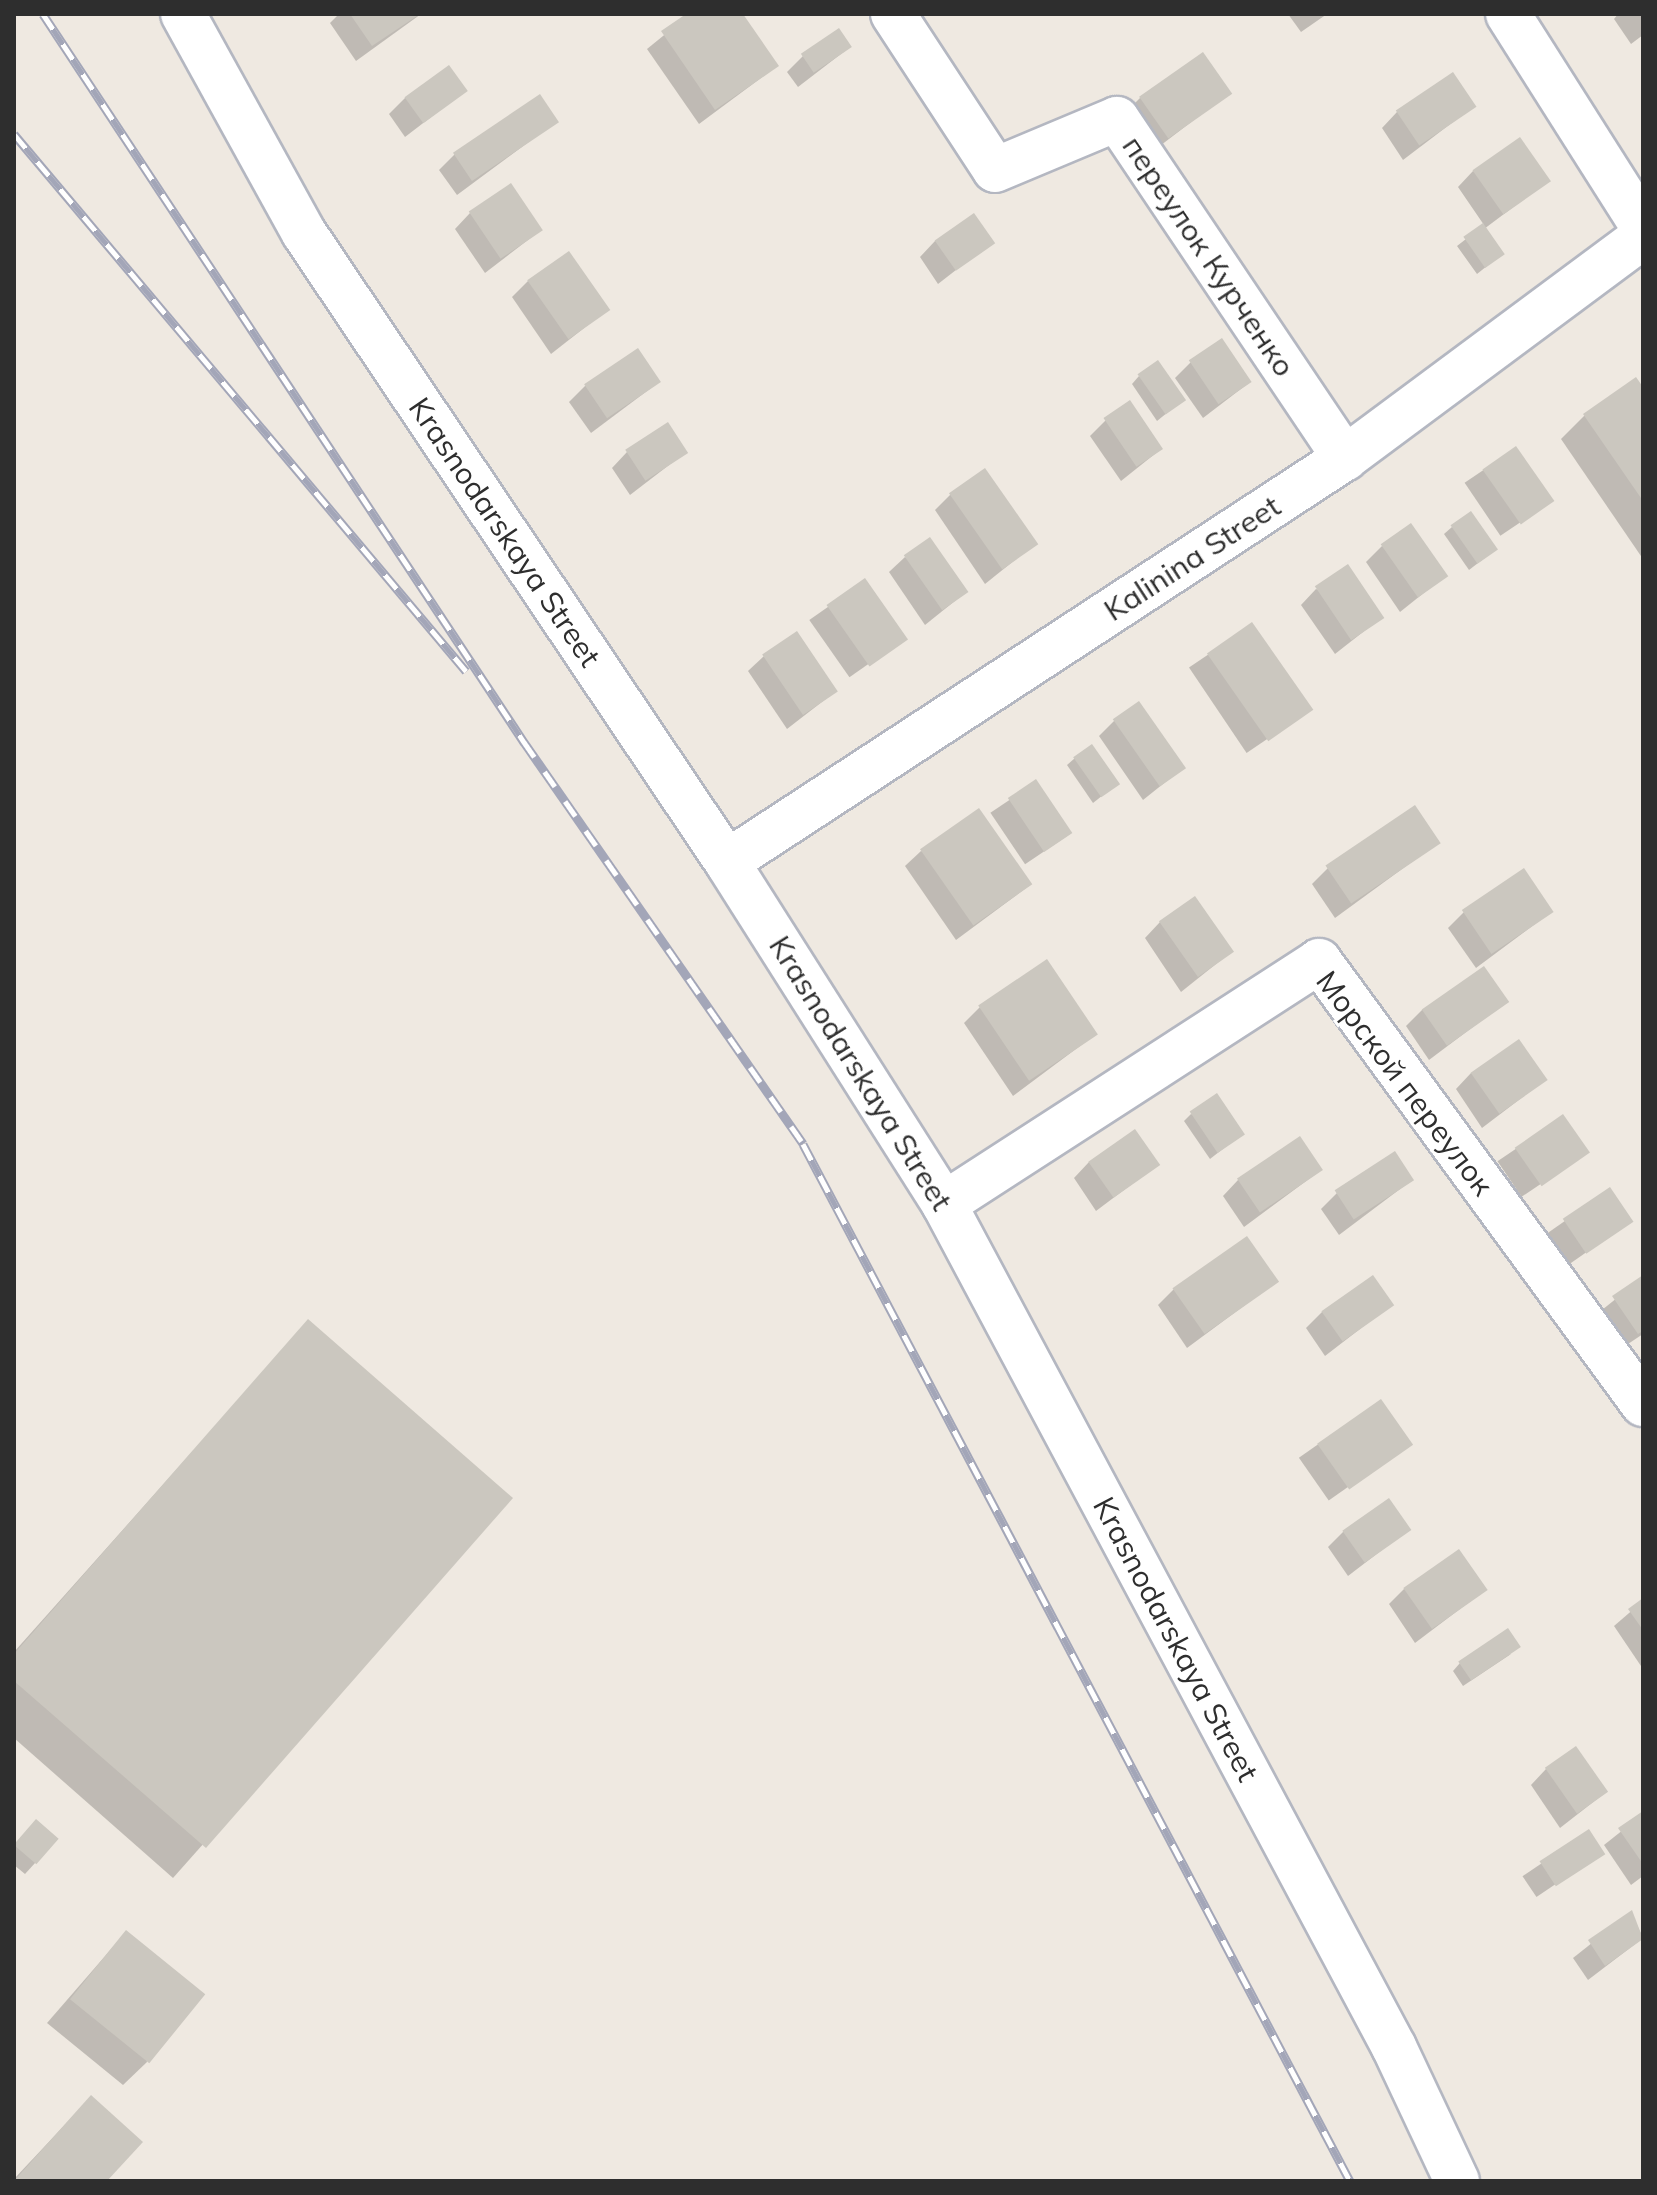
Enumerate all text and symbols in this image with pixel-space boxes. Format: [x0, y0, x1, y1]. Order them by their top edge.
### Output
street label: переулок Курченко [1115, 129, 1303, 383]
street label: Krasnodarskaya Street [402, 391, 608, 673]
street label: Kalinina Street [1097, 488, 1287, 628]
street label: Krasnodarskaya Street [762, 929, 960, 1217]
street label: Морской переулок [1309, 964, 1501, 1202]
street label: Krasnodarskaya Street [1086, 1491, 1266, 1787]

